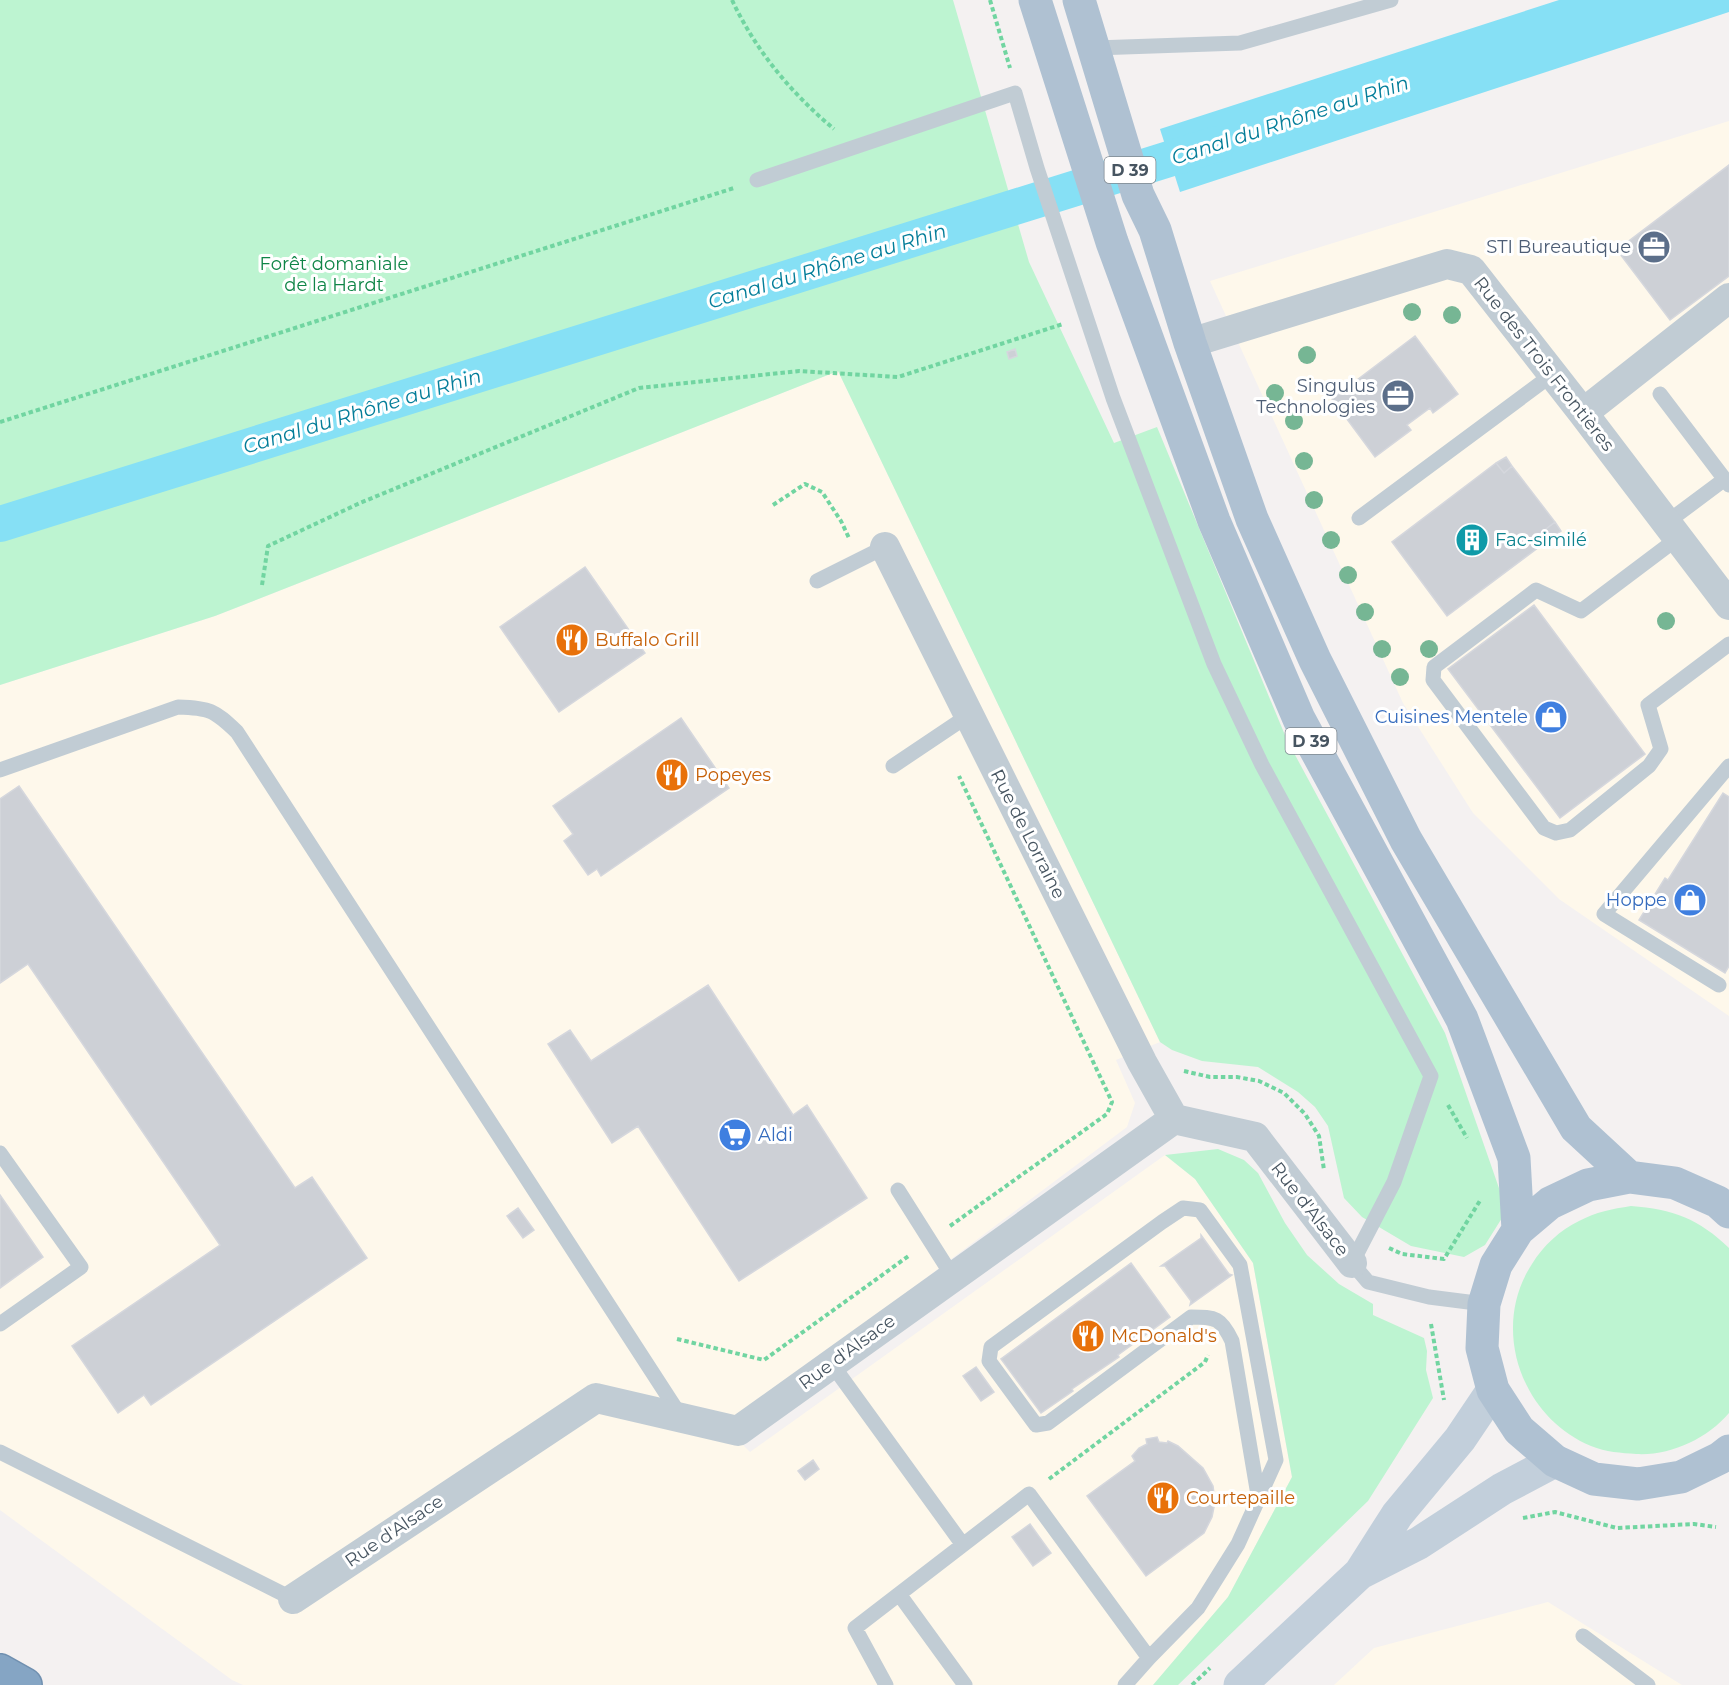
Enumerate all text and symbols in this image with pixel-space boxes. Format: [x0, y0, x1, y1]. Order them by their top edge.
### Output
water label: Canal du Rhône au Rhin [1168, 70, 1412, 170]
road number: D 39 [1104, 157, 1156, 183]
water label: Canal du Rhône au Rhin [705, 218, 949, 314]
office icon: STI Bureautique [1636, 229, 1672, 265]
place label: STI Bureautique [1486, 236, 1631, 258]
park label: Forêt domaniale de la Hardt [260, 253, 409, 296]
street label: Rue des Trois Frontières [1469, 272, 1619, 456]
water label: Canal du Rhône au Rhin [240, 363, 484, 459]
place label: Singulus Technologies [1256, 375, 1375, 418]
office icon: Singulus Technologies [1380, 378, 1416, 414]
building icon: Fac-similé [1454, 522, 1490, 558]
place label: Fac-similé [1495, 529, 1587, 551]
restaurant icon: Buffalo Grill [554, 622, 590, 658]
place label: Buffalo Grill [595, 629, 700, 651]
shop icon: Cuisines Mentele [1533, 699, 1569, 735]
place label: Cuisines Mentele [1375, 706, 1528, 728]
road number: D 39 [1286, 728, 1336, 754]
restaurant icon: Popeyes [654, 757, 690, 793]
place label: Popeyes [695, 764, 771, 786]
street label: Rue de Lorraine [986, 766, 1070, 903]
shop icon: Hoppe [1672, 882, 1708, 918]
place label: Hoppe [1606, 889, 1667, 911]
supermarket icon: Aldi [717, 1117, 753, 1153]
place label: Aldi [758, 1124, 793, 1146]
street label: Rue d'Alsace [1266, 1157, 1354, 1261]
street label: Rue d'Alsace [795, 1310, 900, 1394]
restaurant icon: McDonald's [1070, 1318, 1106, 1354]
place label: McDonald's [1111, 1325, 1217, 1347]
restaurant icon: Courtepaille [1145, 1480, 1181, 1516]
place label: Courtepaille [1186, 1487, 1295, 1509]
street label: Rue d'Alsace [341, 1490, 447, 1572]

